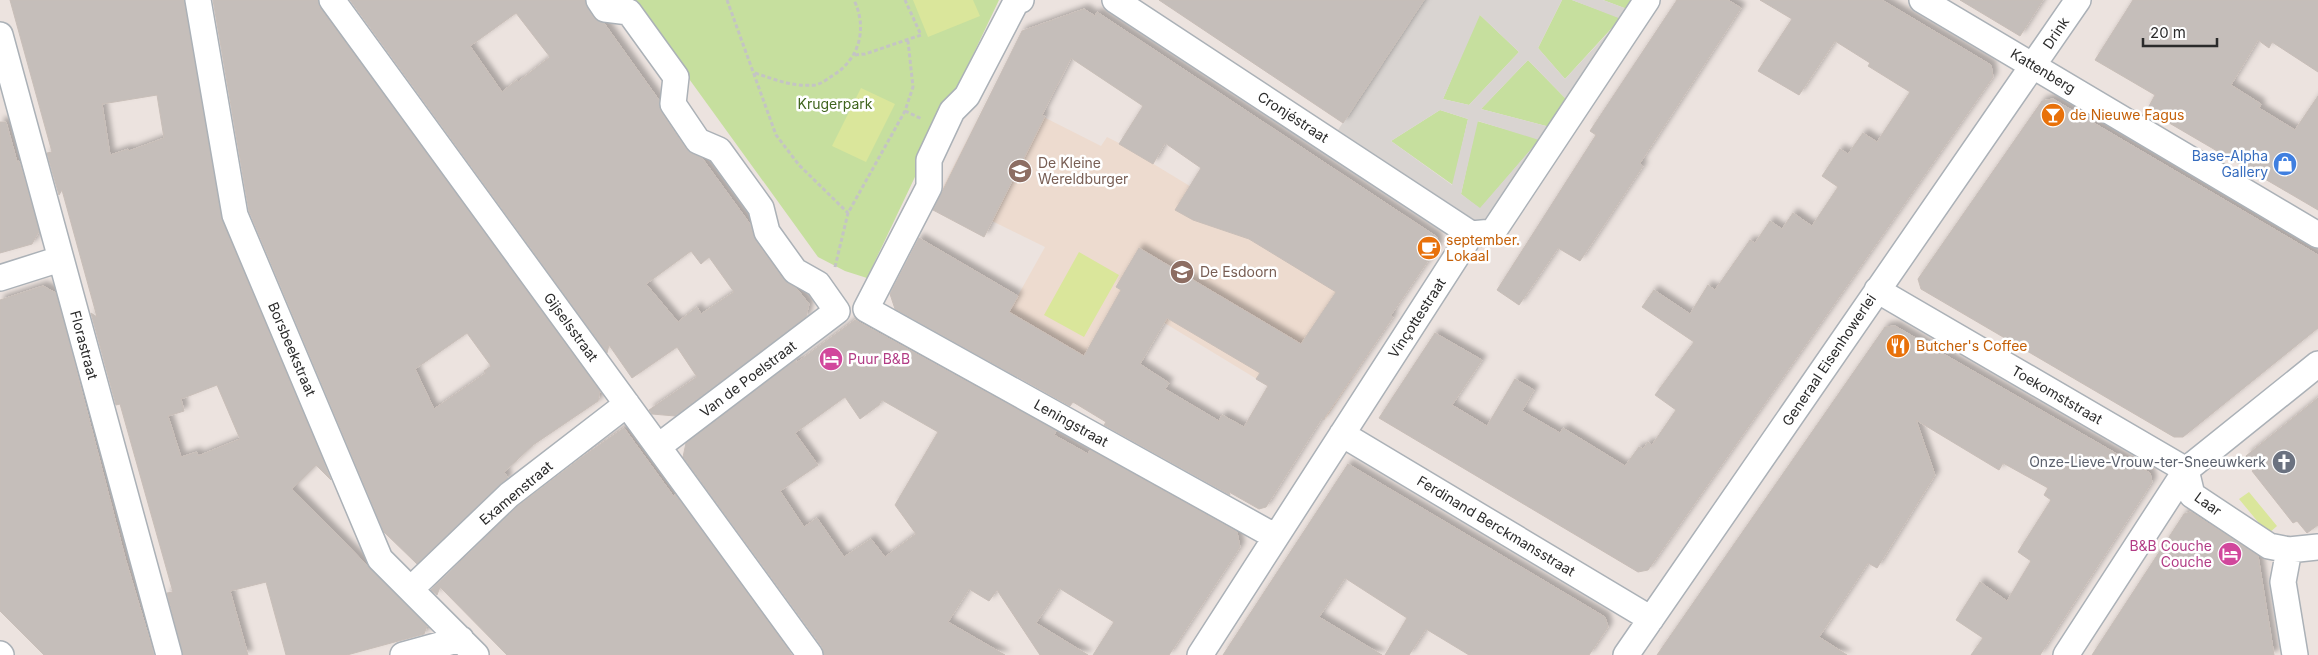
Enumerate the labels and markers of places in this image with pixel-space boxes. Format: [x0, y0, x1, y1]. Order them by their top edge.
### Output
bar icon: de Nieuwe Fagus [2040, 102, 2066, 128]
place label: de Nieuwe Fagus [2070, 106, 2184, 123]
place label: Base-Alpha Gallery [2192, 147, 2268, 180]
shop icon: Base-Alpha Gallery [2272, 151, 2298, 177]
place label: De Kleine Wereldburger [1038, 154, 1128, 187]
school or university icon: De Kleine Wereldburger [1007, 158, 1033, 184]
place label: september. Lokaal [1446, 231, 1520, 264]
cafe icon: september. Lokaal [1416, 235, 1442, 261]
school or university icon: De Esdoorn [1169, 259, 1195, 285]
place label: De Esdoorn [1200, 263, 1277, 280]
restaurant icon: Butcher's Coffee [1885, 333, 1911, 359]
place label: Butcher's Coffee [1916, 337, 2027, 354]
hotel icon: Puur B&B [818, 346, 844, 372]
place label: Puur B&B [848, 350, 910, 367]
church icon: Onze-Lieve-Vrouw-ter-Sneeuwkerk [2271, 449, 2297, 475]
place label: Onze-Lieve-Vrouw-ter-Sneeuwkerk [2029, 453, 2266, 470]
place label: B&B Couche Couche [2129, 537, 2212, 570]
hotel icon: B&B Couche Couche [2217, 541, 2243, 567]

